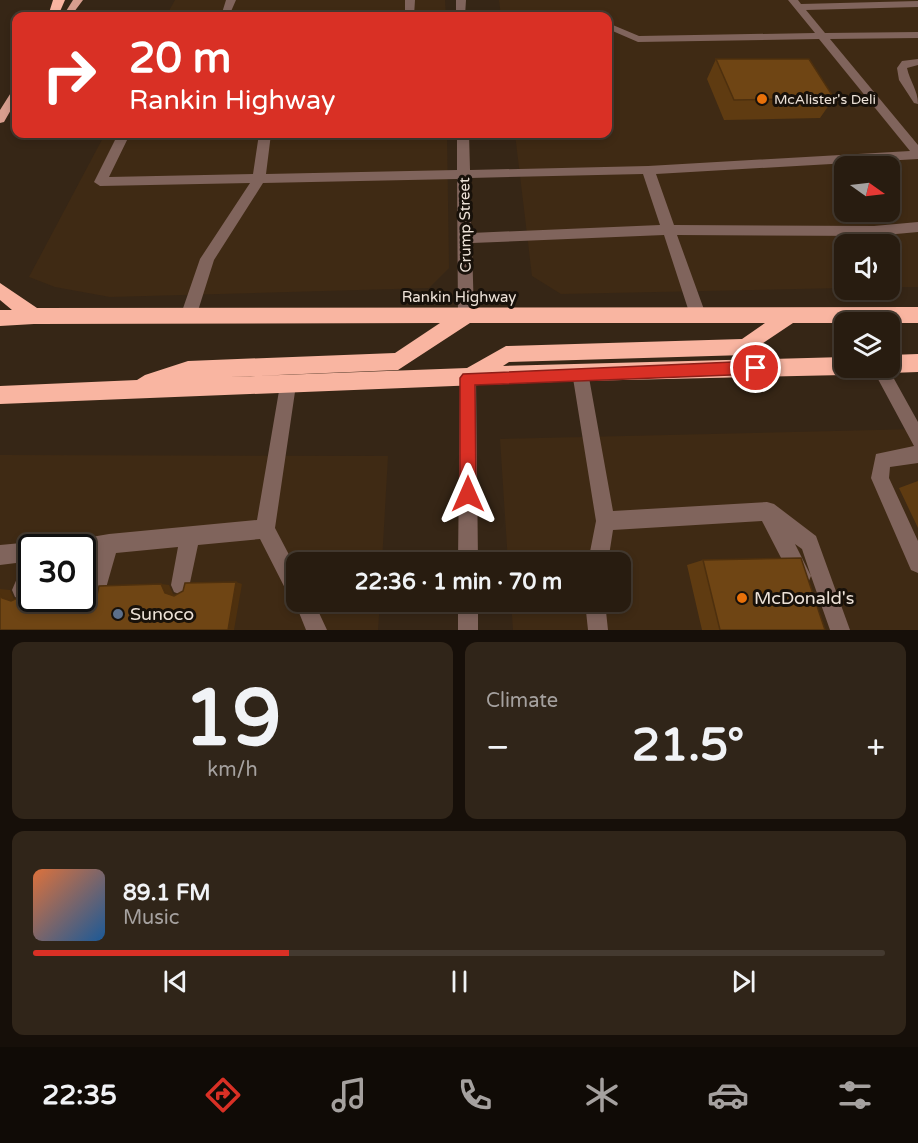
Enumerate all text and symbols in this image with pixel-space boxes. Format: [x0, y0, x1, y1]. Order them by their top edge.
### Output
text: 20 m [129, 33, 231, 84]
icon: right [30, 36, 108, 114]
text: Rankin Highway [129, 84, 335, 117]
place label: McAlister's Deli [774, 91, 876, 108]
marker: McAlister's Deli [755, 92, 769, 106]
north arrow [834, 156, 900, 222]
map controls [834, 156, 900, 378]
street label: Crump Street [455, 177, 475, 273]
button: sound [834, 234, 900, 300]
street label: Rankin Highway [402, 288, 516, 306]
button: layers [834, 312, 900, 378]
pin [730, 342, 781, 393]
icon: arrive [739, 351, 772, 384]
position arrow [436, 462, 500, 526]
speed limit sign: 30 [18, 534, 96, 612]
text: 22:36 · 1 min · 70 m [355, 569, 562, 595]
place label: McDonald's [754, 587, 854, 609]
marker: McDonald's [735, 591, 749, 605]
place label: Sunoco [130, 603, 194, 625]
marker: Sunoco [111, 607, 125, 621]
text: 19 [184, 672, 281, 766]
text: Climate [486, 689, 558, 713]
text: 21.5° [632, 719, 744, 773]
text: − [486, 728, 510, 767]
text: + [866, 728, 885, 767]
text: km/h [207, 758, 258, 782]
text: 89.1 FM [123, 880, 211, 906]
text: Music [123, 906, 179, 930]
icon: previous [159, 965, 192, 998]
icon: pause [443, 965, 476, 998]
icon: next [727, 965, 760, 998]
icon: directions [202, 1074, 244, 1116]
icon: music [328, 1074, 370, 1116]
icon: phone [454, 1074, 496, 1116]
icon: climate [581, 1074, 623, 1116]
icon: car [707, 1074, 749, 1116]
icon: filters [834, 1074, 876, 1116]
text: 22:35 [42, 1079, 117, 1112]

